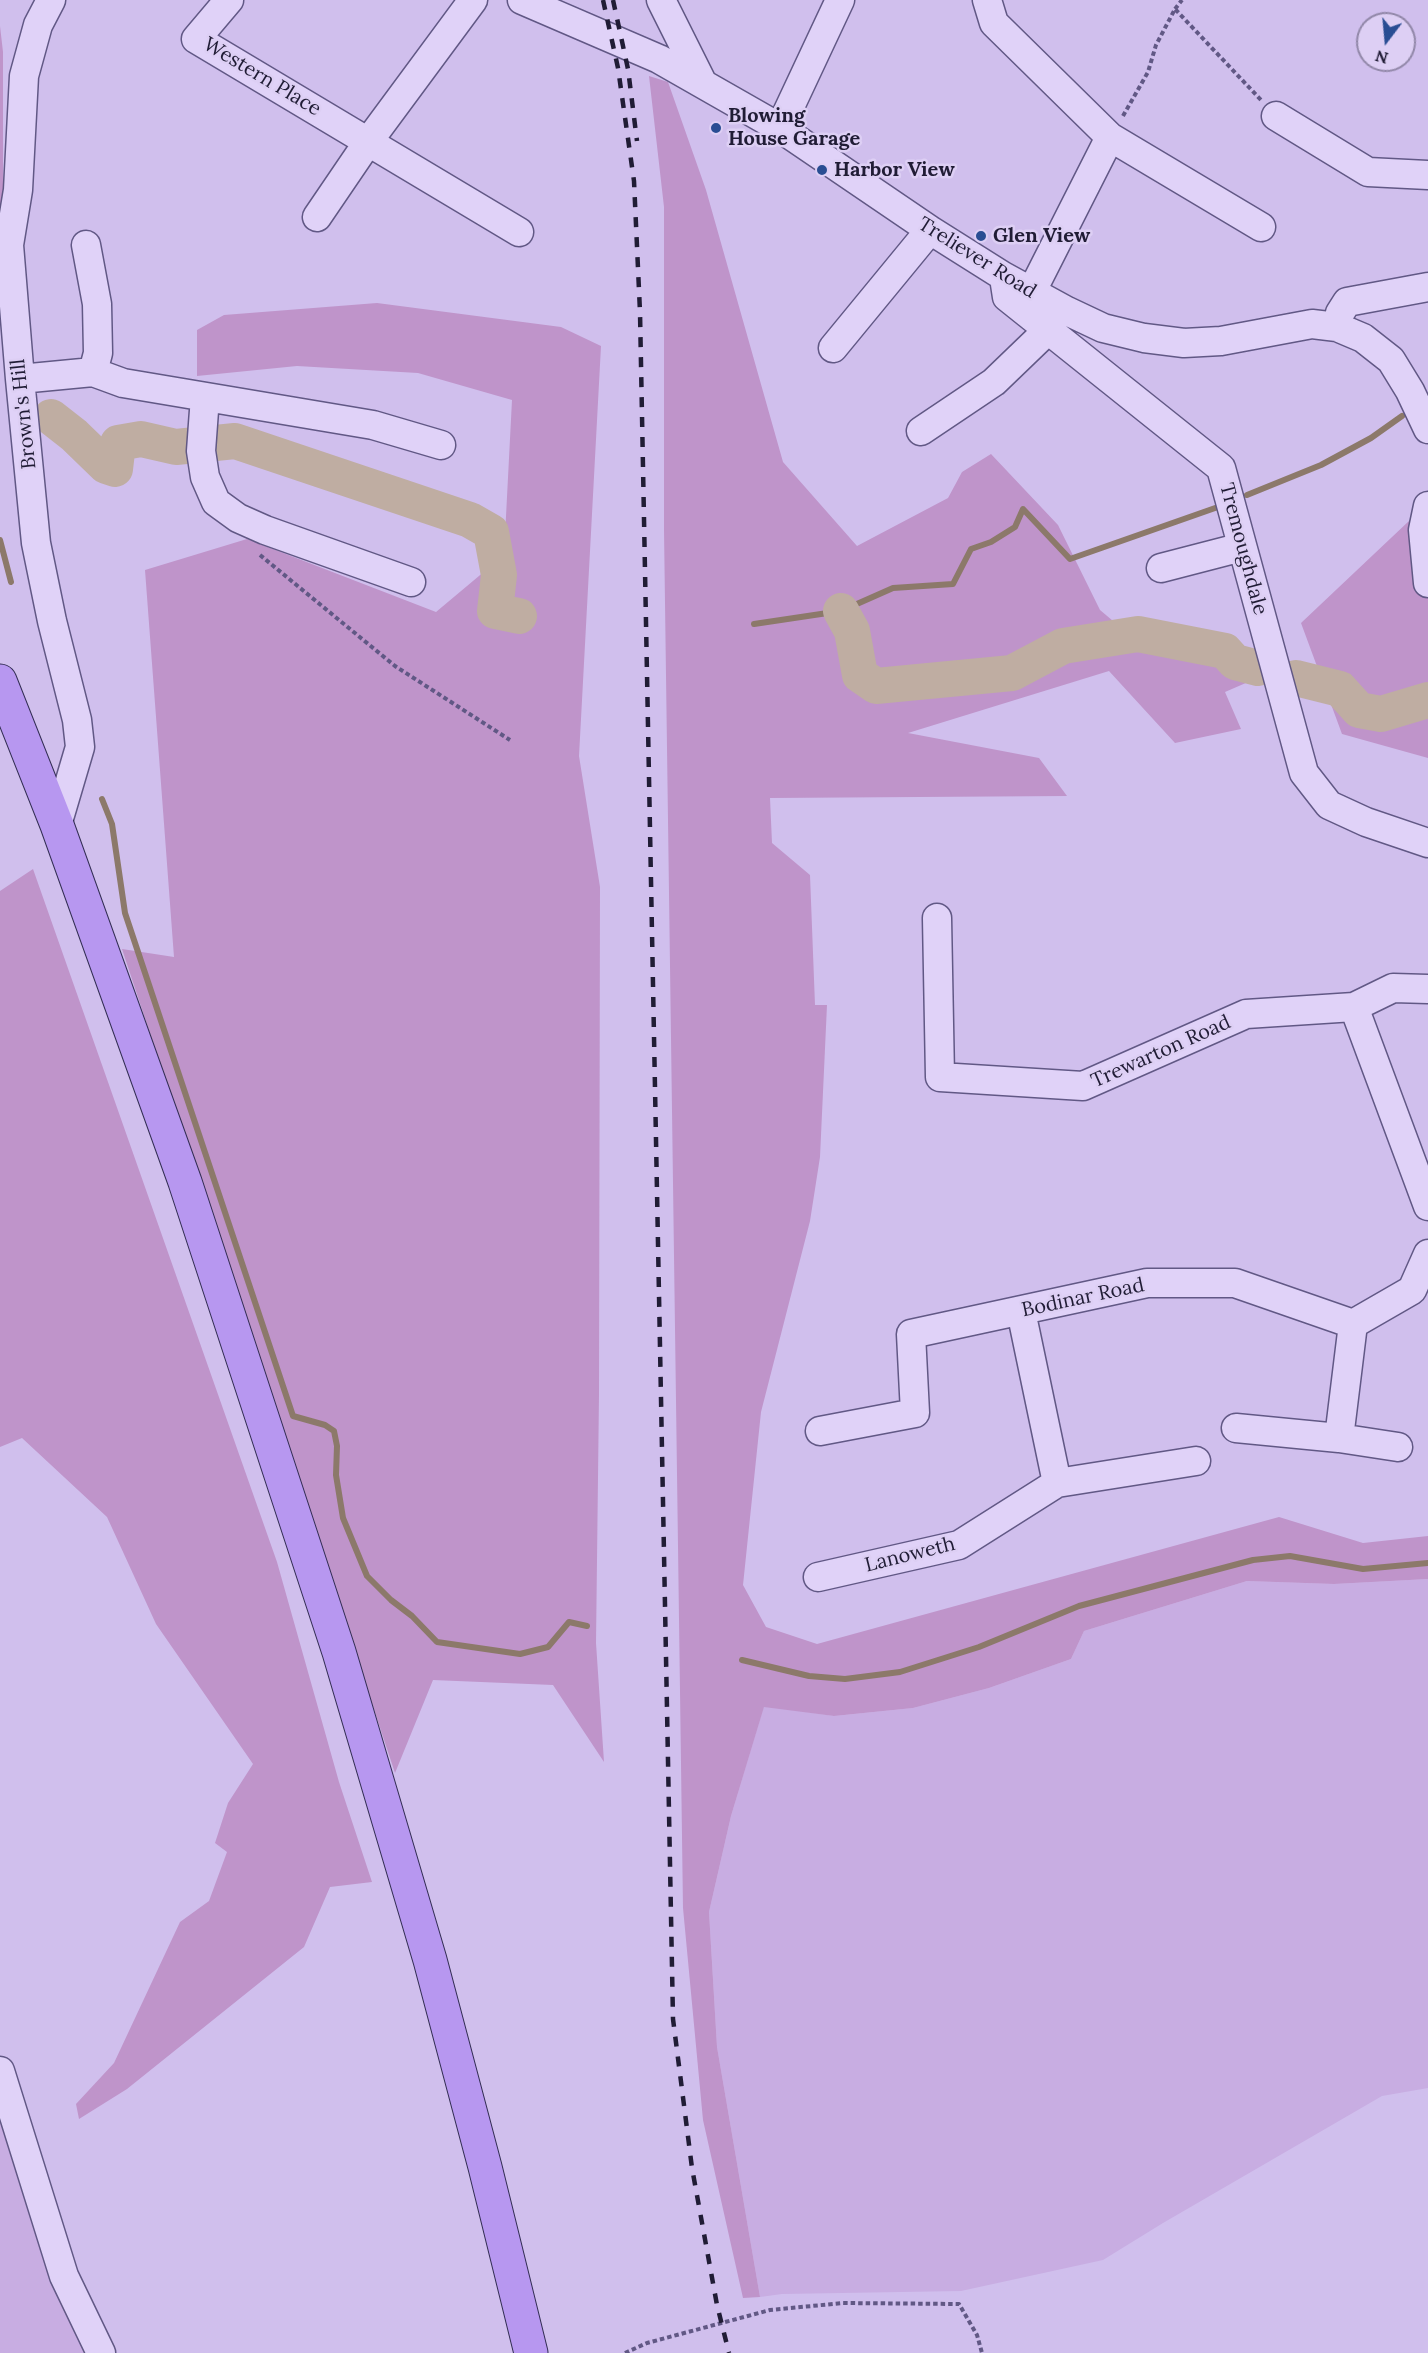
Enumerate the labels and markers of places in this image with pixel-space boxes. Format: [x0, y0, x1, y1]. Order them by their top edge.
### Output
place label: Blowing House Garage [728, 104, 860, 151]
marker: Blowing House Garage [709, 121, 723, 135]
place label: Harbor View [834, 158, 955, 182]
marker: Harbor View [815, 163, 829, 177]
place label: Glen View [993, 224, 1090, 248]
marker: Glen View [974, 229, 988, 243]

